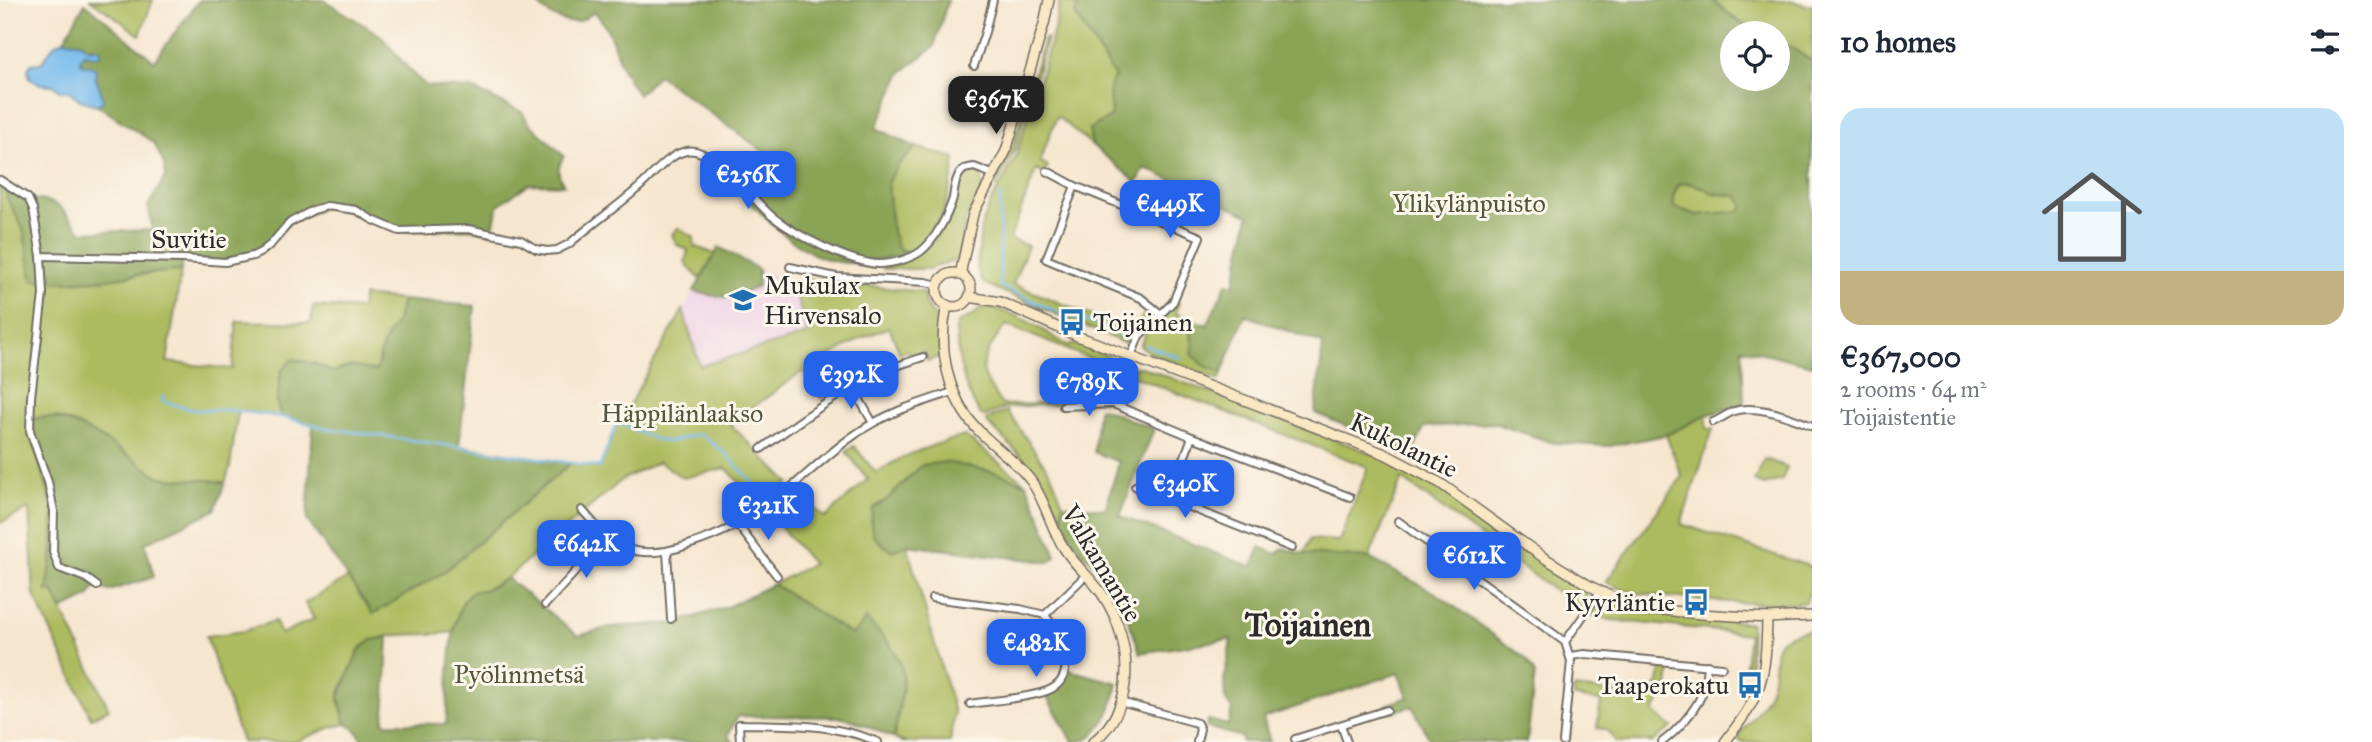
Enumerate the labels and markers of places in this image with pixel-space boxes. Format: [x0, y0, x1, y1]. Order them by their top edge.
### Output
pin: €367K [947, 76, 1045, 136]
pin: €256K [699, 152, 797, 211]
pin: €449K [1121, 180, 1219, 240]
place label: Mukulax Hirvensalo [764, 269, 881, 331]
school or university icon: Mukulax Hirvensalo [728, 285, 758, 315]
place label: Toijainen [1093, 306, 1193, 338]
bus stop icon: Toijainen [1057, 307, 1087, 337]
pin: €392K [802, 352, 900, 411]
pin: €789K [1040, 358, 1138, 418]
pin: €340K [1136, 461, 1234, 520]
pin: €321K [719, 482, 817, 542]
pin: €642K [537, 520, 635, 580]
pin: €612K [1425, 532, 1523, 592]
place label: Kyyrläntie [1564, 586, 1675, 618]
bus stop icon: Kyyrläntie [1681, 587, 1711, 617]
pin: €482K [987, 620, 1085, 679]
place label: Taaperokatu [1598, 669, 1729, 701]
bus stop icon: Taaperokatu [1735, 670, 1765, 700]

